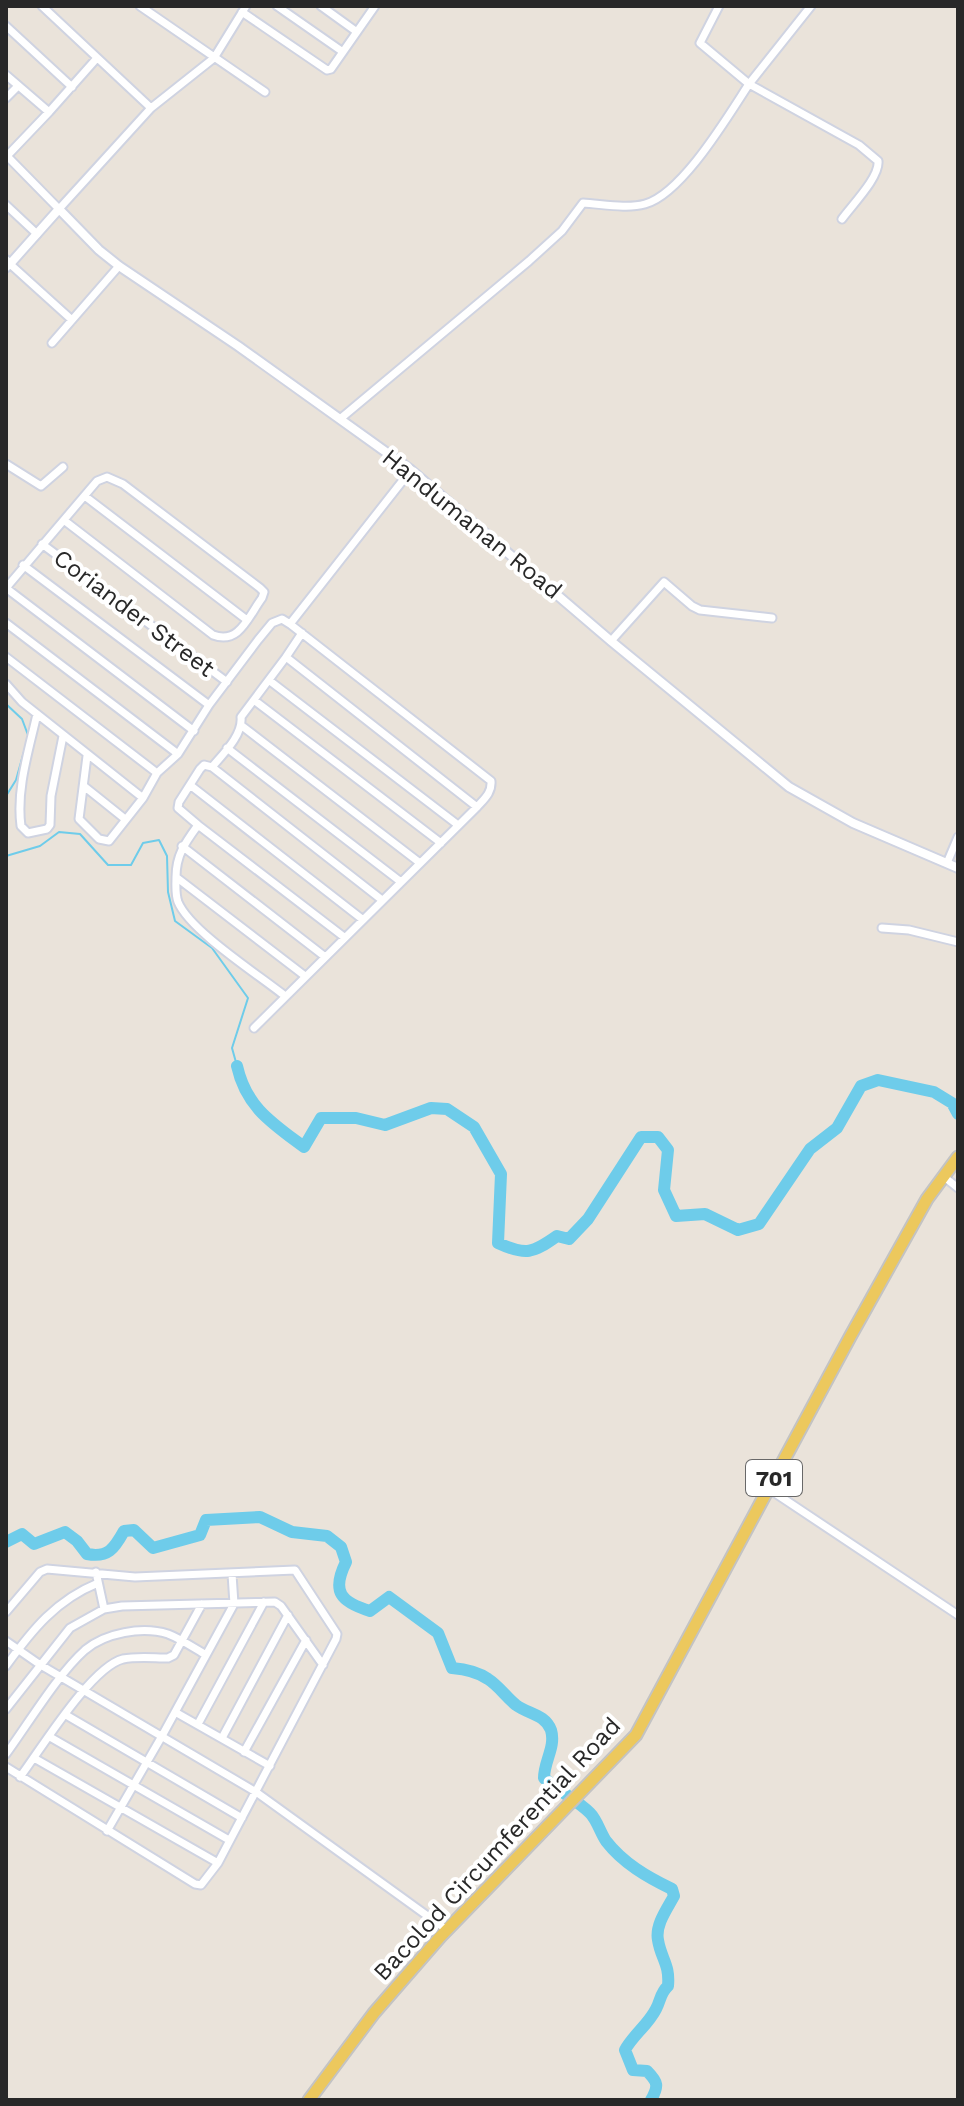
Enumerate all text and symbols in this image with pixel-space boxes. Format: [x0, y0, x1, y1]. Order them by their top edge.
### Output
street label: Handumanan Road [377, 443, 567, 605]
street label: Coriander Street [48, 543, 220, 683]
road number: 701 [746, 1460, 802, 1496]
street label: Bacolod Circumferential Road [368, 1712, 626, 1986]

